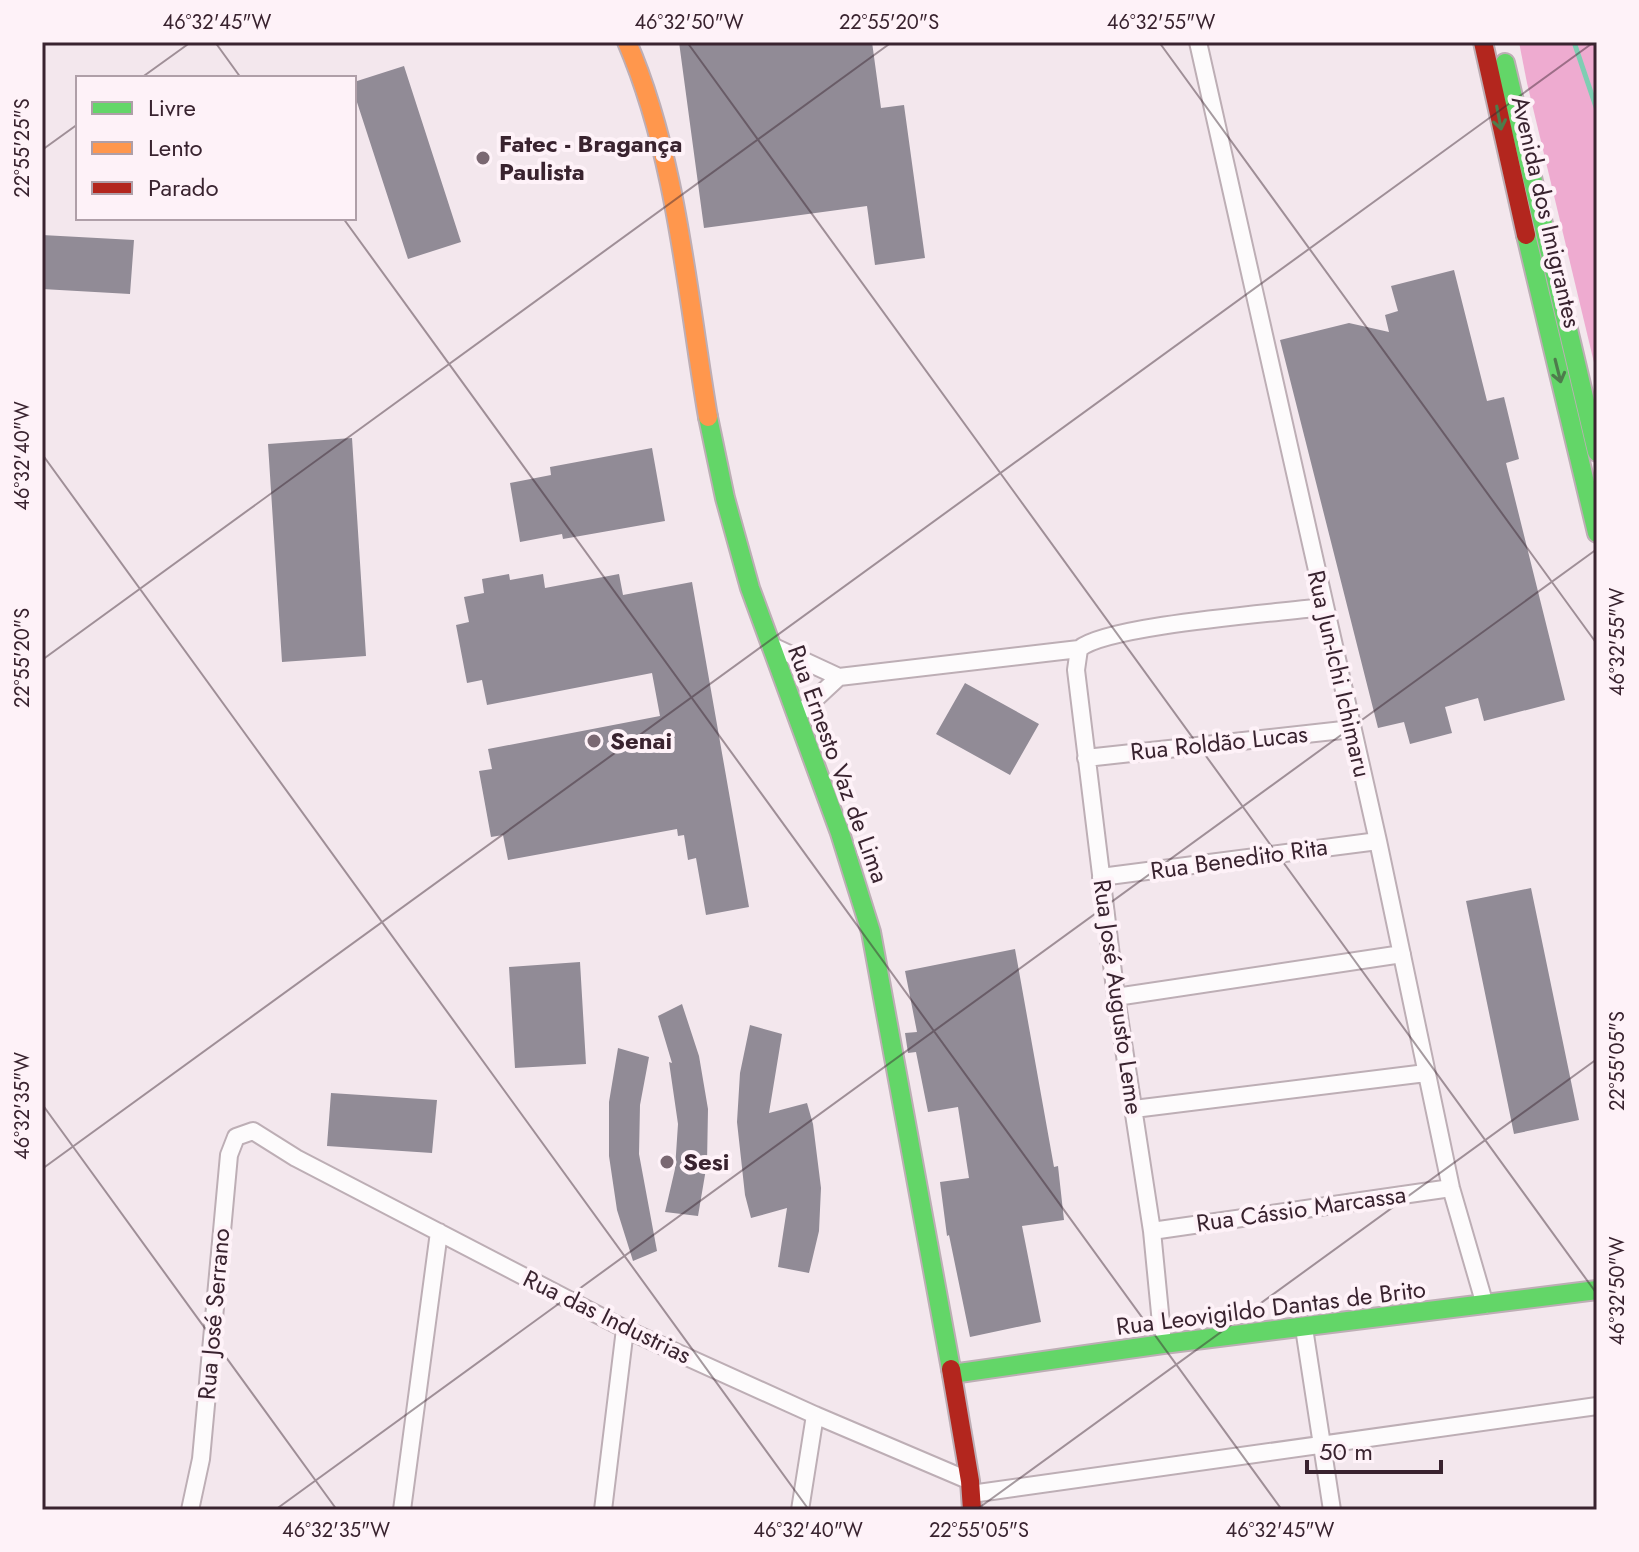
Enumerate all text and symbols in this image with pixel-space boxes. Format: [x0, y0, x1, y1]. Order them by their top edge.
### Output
text: 46°32'45"W [163, 8, 272, 37]
text: 46°32'50"W [634, 8, 744, 37]
text: 22°55'20"S [839, 8, 939, 37]
text: 46°32'55"W [1107, 8, 1215, 37]
legend [76, 76, 356, 220]
text: Livre [148, 90, 196, 125]
street label: Avenida dos Imigrantes [1503, 93, 1590, 331]
text: 22°55'25"S [8, 98, 37, 198]
one-way arrow [1492, 105, 1507, 131]
place label: Fatec - Bragança Paulista [499, 126, 682, 189]
text: Lento [148, 130, 203, 165]
marker: Fatec - Bragança Paulista [474, 149, 492, 167]
text: Parado [148, 170, 219, 205]
one-way arrow [1552, 358, 1567, 384]
text: 46°32'40"W [8, 401, 37, 511]
street label: Rua Jun-Ichi Ichimaru [1299, 567, 1380, 781]
text: 46°32'55"W [1603, 588, 1632, 696]
text: 22°55'20"S [8, 608, 37, 708]
street label: Rua Ernesto Vaz de Lima [779, 640, 898, 888]
street label: Rua Roldão Lucas [1129, 716, 1309, 769]
place label: Senai [610, 723, 672, 758]
marker: Senai [585, 732, 603, 750]
street label: Rua Benedito Rita [1148, 829, 1330, 888]
street label: Rua José Augusto Leme [1085, 877, 1152, 1117]
text: 22°55'05"S [1603, 1011, 1632, 1111]
text: 46°32'35"W [8, 1052, 37, 1160]
place label: Sesi [683, 1144, 729, 1179]
marker: Sesi [658, 1153, 676, 1171]
street label: Rua Cássio Marcassa [1194, 1176, 1408, 1241]
street label: Rua José Serrano [189, 1227, 238, 1401]
text: 46°32'50"W [1603, 1236, 1632, 1346]
street label: Rua das Industrias [517, 1261, 697, 1372]
street label: Rua Leovigildo Dantas de Brito [1114, 1271, 1428, 1344]
scale bar [1307, 1424, 1441, 1474]
text: 50 m [1319, 1434, 1373, 1469]
text: 46°32'35"W [282, 1516, 390, 1545]
text: 46°32'40"W [753, 1516, 863, 1545]
text: 22°55'05"S [929, 1516, 1029, 1545]
text: 46°32'45"W [1226, 1516, 1335, 1545]

